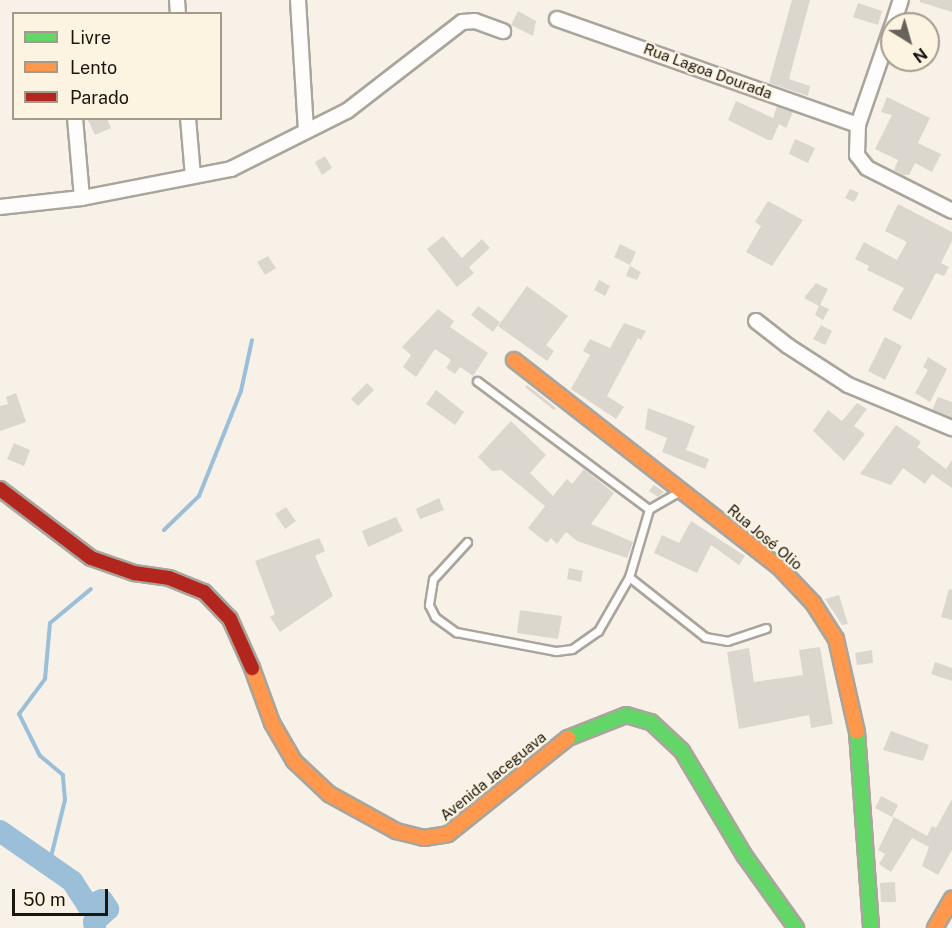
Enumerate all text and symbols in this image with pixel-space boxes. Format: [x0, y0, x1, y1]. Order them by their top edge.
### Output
legend [12, 12, 222, 120]
north arrow [880, 12, 940, 72]
text: Livre [70, 27, 111, 48]
street label: Rua Lagoa Dourada [641, 39, 775, 103]
text: N [909, 44, 931, 67]
text: Lento [70, 57, 117, 78]
text: Parado [70, 87, 129, 108]
street label: Rua José Olio [724, 500, 806, 574]
street label: Avenida Jaceguava [436, 728, 550, 824]
scale bar [15, 877, 111, 915]
text: 50 m [23, 889, 66, 910]

